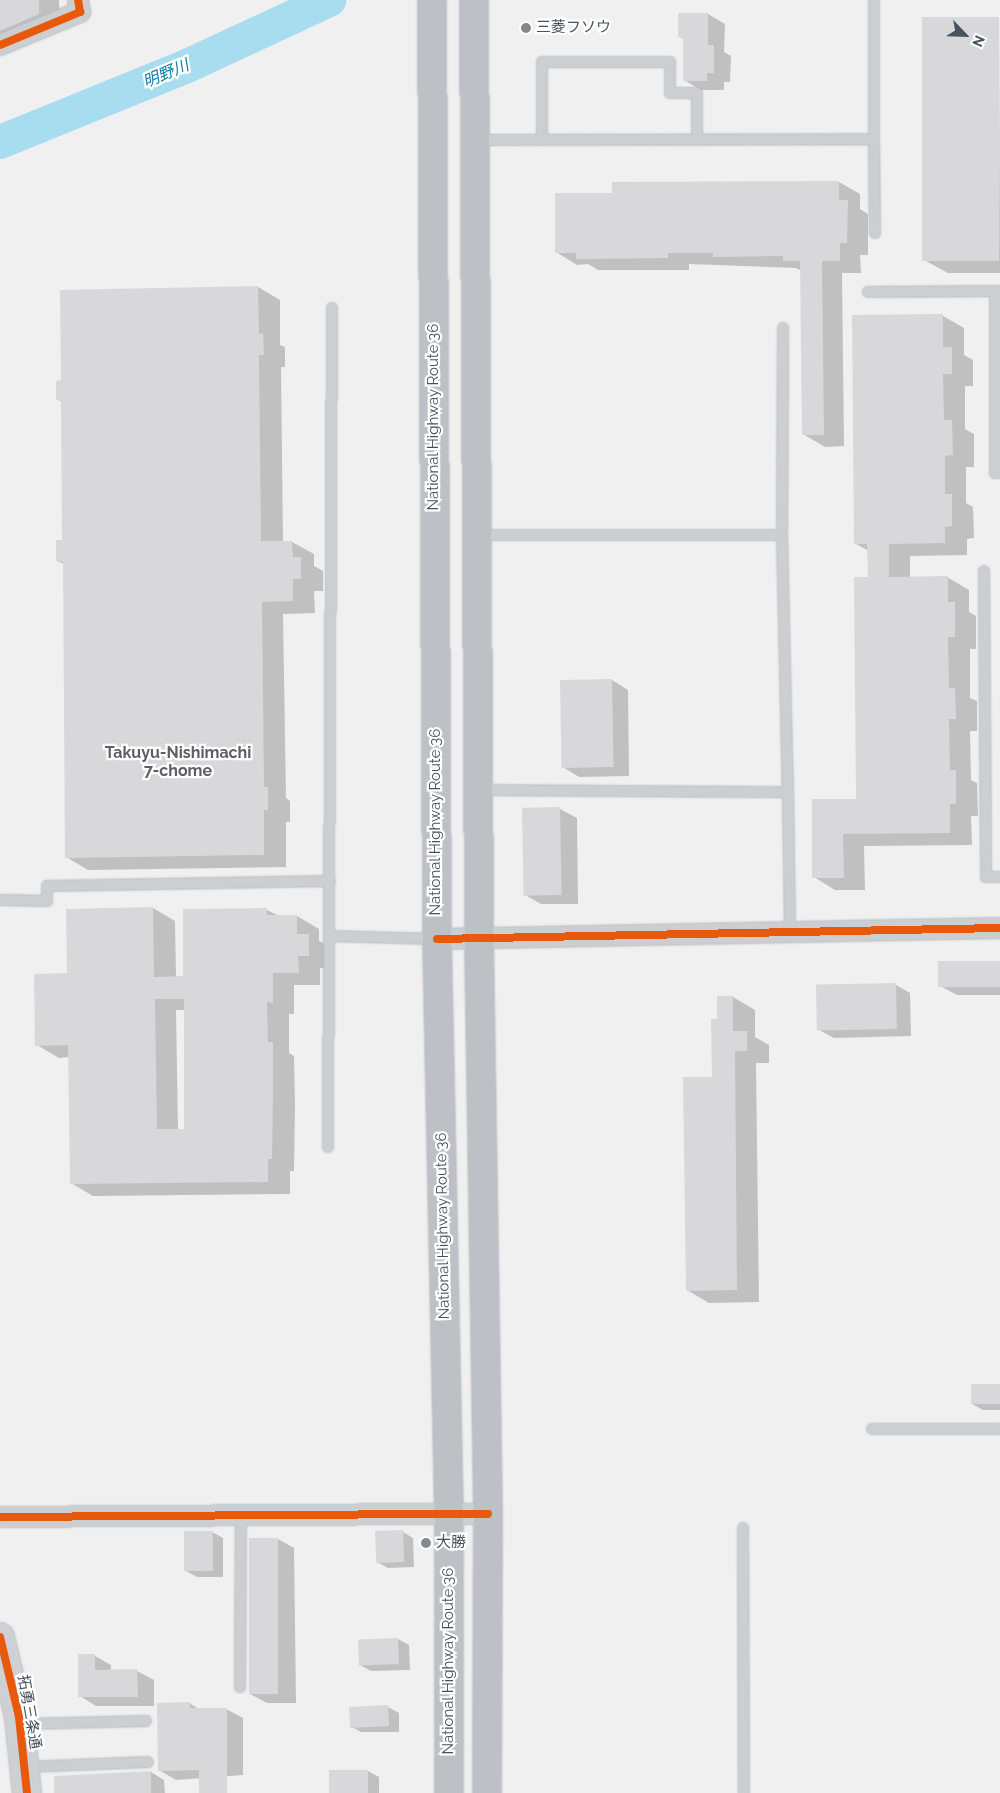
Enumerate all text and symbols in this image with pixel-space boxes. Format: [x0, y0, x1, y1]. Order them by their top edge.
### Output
north arrow [940, 10, 990, 60]
place label: 三菱フソウ [536, 19, 611, 37]
marker: 三菱フソウ [520, 22, 532, 34]
text: N [969, 33, 988, 49]
water label: 明野川 [140, 56, 192, 92]
street label: National Highway Route 36 [425, 323, 443, 511]
street label: National Highway Route 36 [427, 728, 445, 916]
district label: Takuyu-Nishimachi 7-chome [105, 743, 251, 781]
street label: National Highway Route 36 [432, 1132, 454, 1320]
place label: 大勝 [436, 1534, 466, 1552]
marker: 大勝 [420, 1537, 432, 1549]
street label: National Highway Route 36 [440, 1567, 458, 1755]
street label: 拓勇三条通 [14, 1674, 44, 1750]

